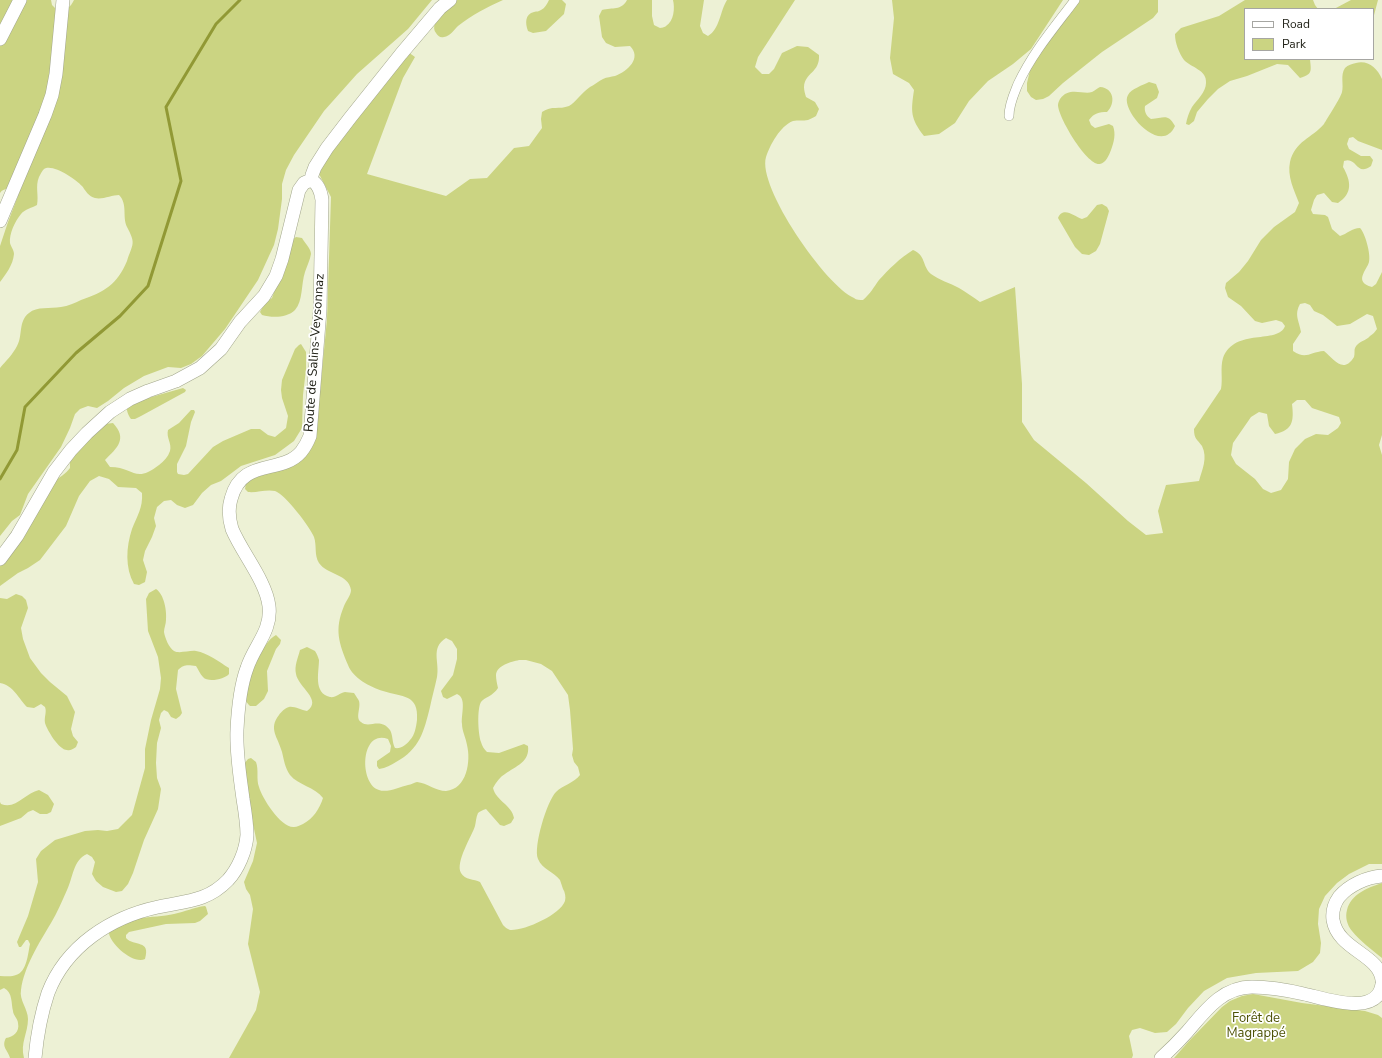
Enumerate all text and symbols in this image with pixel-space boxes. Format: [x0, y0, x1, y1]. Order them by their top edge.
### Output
legend [1244, 8, 1374, 60]
text: Road [1282, 16, 1310, 32]
text: Park [1282, 36, 1306, 52]
street label: Route de Salins-Veysonnaz [302, 273, 328, 433]
park label: Forêt de Magrappé [1226, 1011, 1286, 1042]

